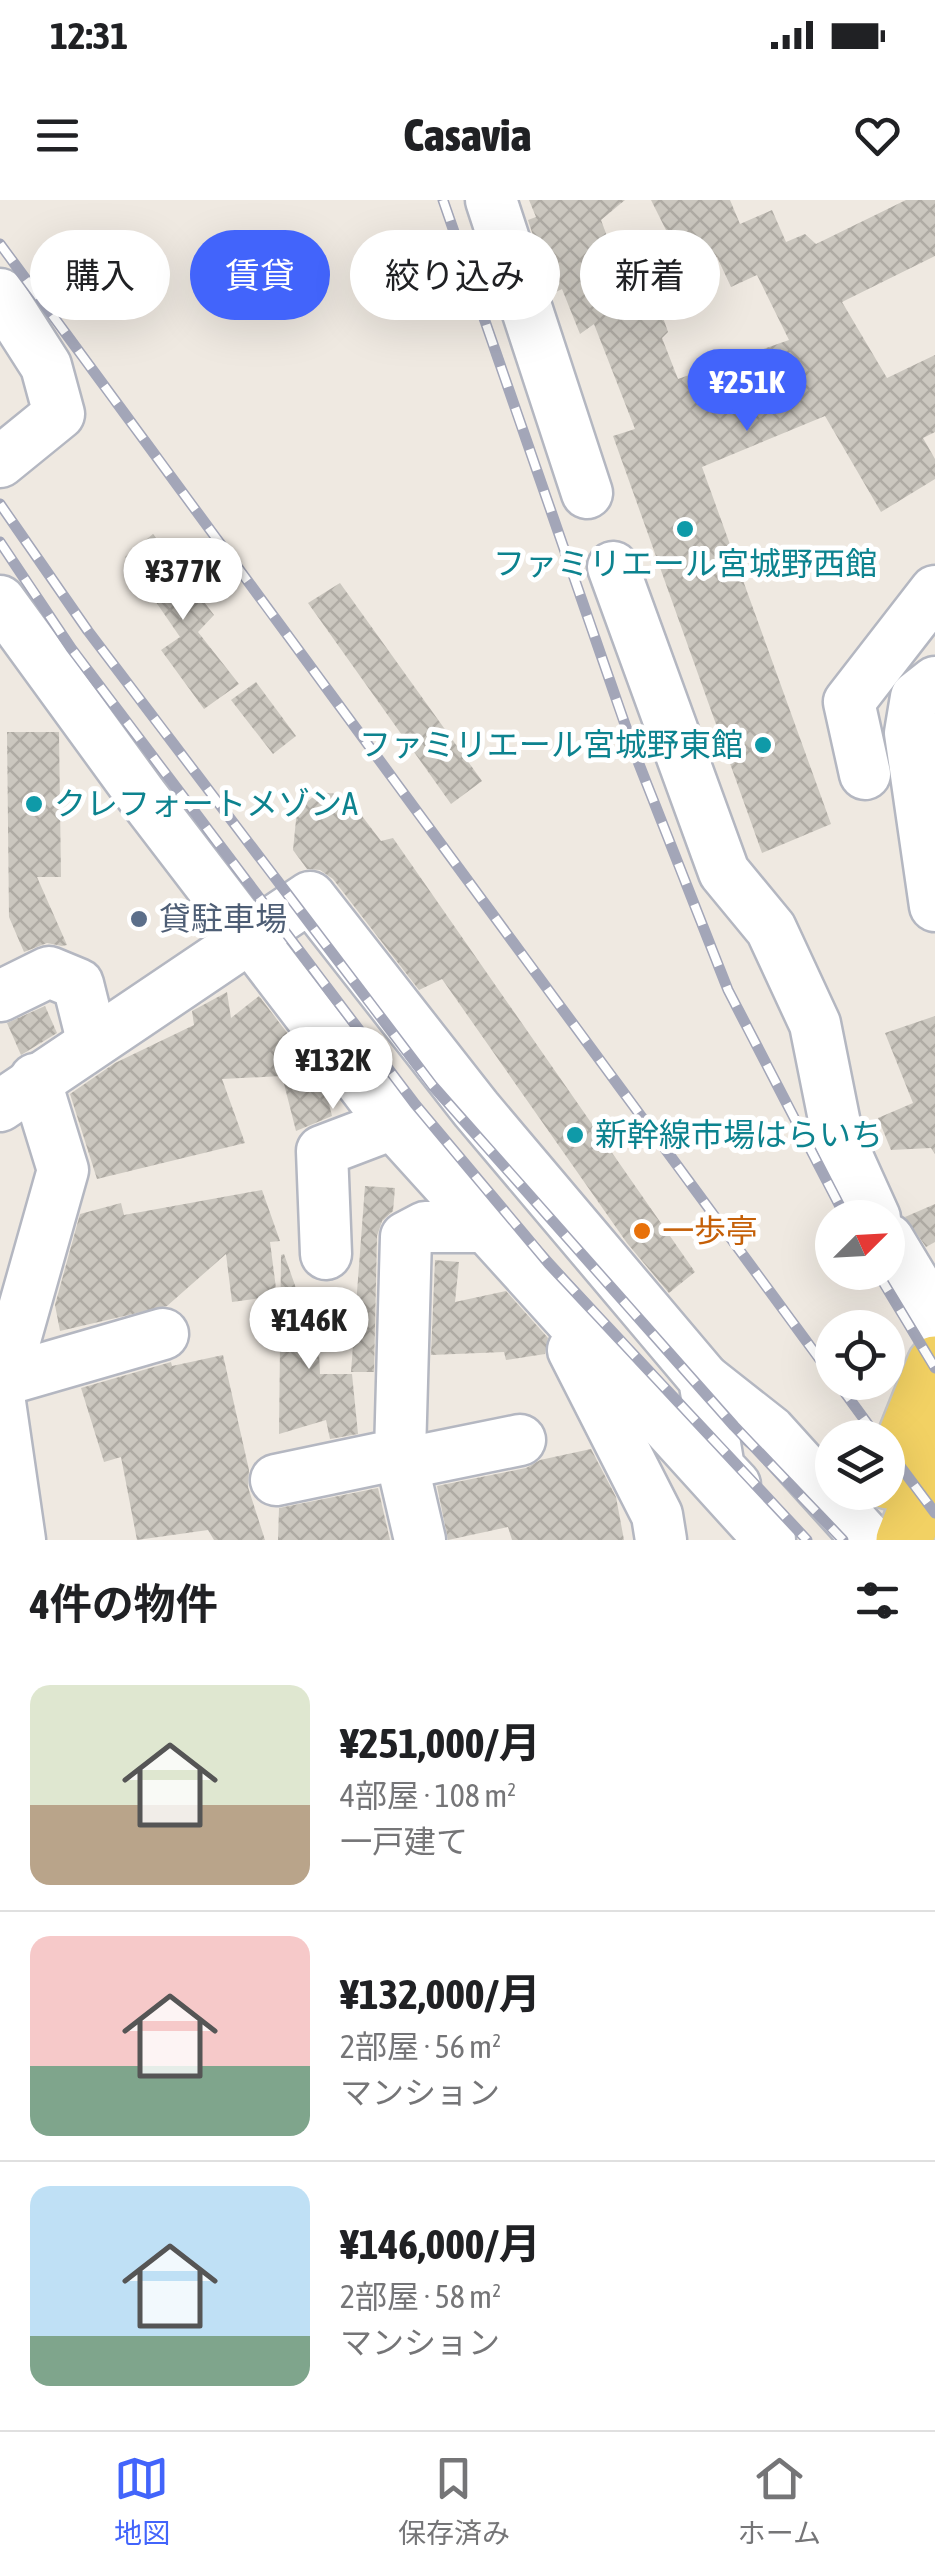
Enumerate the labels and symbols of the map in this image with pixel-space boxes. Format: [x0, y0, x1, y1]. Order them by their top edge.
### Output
pin: ¥251K [677, 349, 817, 434]
marker: ファミリエール宮城野西館 [674, 518, 696, 540]
pin: ¥377K [113, 538, 253, 623]
place label: ファミリエール宮城野西館 [493, 545, 877, 582]
place label: ファミリエール宮城野東館 [359, 726, 743, 763]
marker: ファミリエール宮城野東館 [752, 734, 774, 756]
place label: クレフォートメゾンA [54, 785, 358, 822]
marker: クレフォートメゾンA [23, 793, 45, 815]
place label: 貸駐車場 [159, 900, 287, 937]
marker: 貸駐車場 [128, 908, 150, 930]
pin: ¥132K [263, 1027, 403, 1112]
place label: 新幹線市場はらいち [595, 1116, 883, 1153]
marker: 新幹線市場はらいち [564, 1124, 586, 1146]
north arrow [815, 1200, 905, 1290]
place label: 一歩亭 [662, 1212, 758, 1249]
marker: 一歩亭 [631, 1220, 653, 1242]
pin: ¥146K [239, 1287, 379, 1372]

